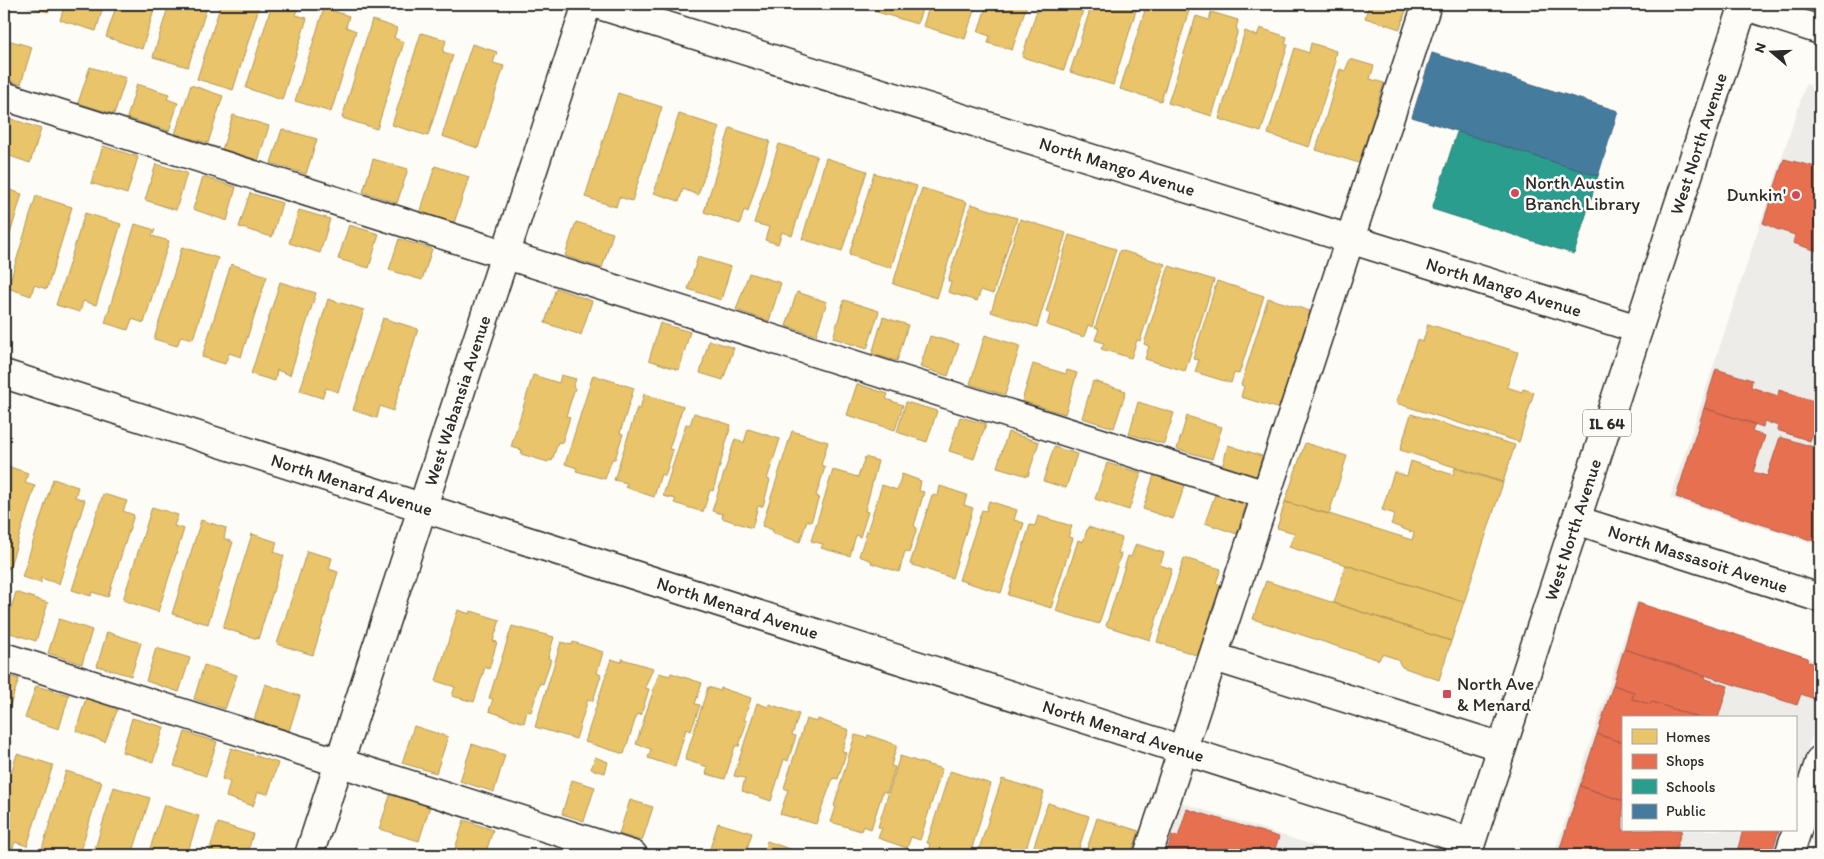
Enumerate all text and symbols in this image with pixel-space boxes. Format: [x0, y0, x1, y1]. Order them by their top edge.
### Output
north arrow [1746, 28, 1796, 78]
text: N [1751, 41, 1770, 55]
street label: West North Avenue [1665, 70, 1732, 217]
street label: North Mango Avenue [1037, 132, 1198, 201]
place label: North Austin Branch Library [1525, 172, 1641, 215]
place label: Dunkin' [1727, 184, 1786, 206]
marker: North Austin Branch Library [1509, 187, 1521, 199]
marker: Dunkin' [1790, 189, 1802, 201]
street label: North Mango Avenue [1423, 253, 1584, 322]
street label: West Wabansia Avenue [419, 313, 496, 489]
road number: IL 64 [1583, 409, 1631, 436]
street label: North Menard Avenue [268, 449, 435, 521]
street label: West North Avenue [1540, 456, 1606, 603]
street label: North Massasoit Avenue [1605, 520, 1791, 598]
street label: North Menard Avenue [654, 572, 821, 644]
place label: North Ave & Menard [1457, 673, 1534, 716]
marker: North Ave & Menard [1441, 688, 1453, 700]
street label: North Menard Avenue [1040, 695, 1207, 767]
legend [1622, 716, 1796, 832]
text: Homes [1666, 728, 1711, 746]
text: Shops [1666, 752, 1705, 770]
text: Schools [1666, 778, 1716, 796]
text: Public [1666, 802, 1706, 820]

